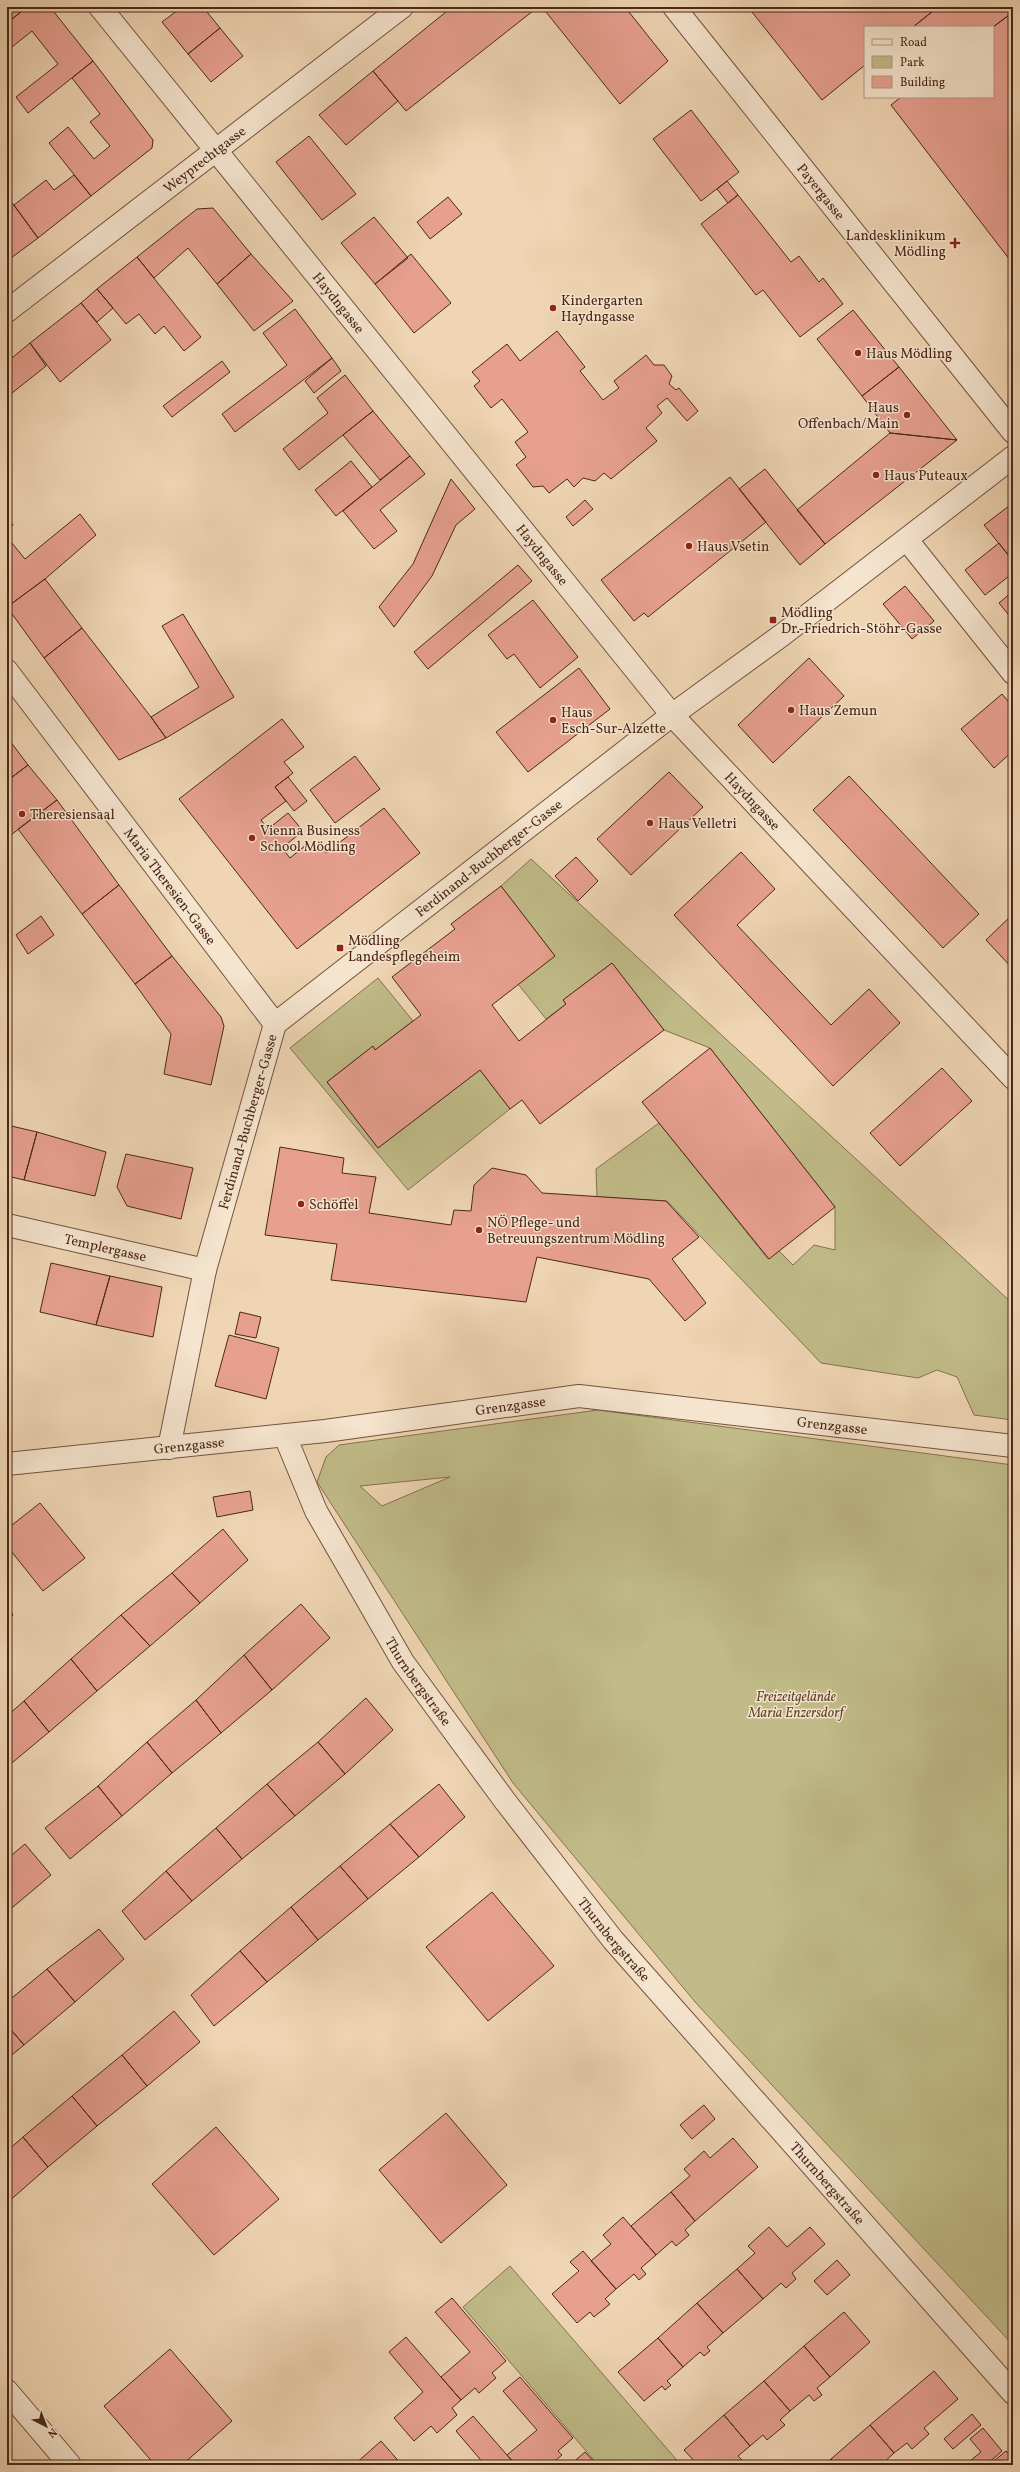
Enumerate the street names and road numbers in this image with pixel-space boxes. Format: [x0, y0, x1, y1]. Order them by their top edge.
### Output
street label: Weyprechtgasse [160, 122, 251, 198]
street label: Payergasse [792, 160, 849, 225]
street label: Haydngasse [307, 269, 368, 338]
street label: Haydngasse [511, 521, 572, 590]
street label: Haydngasse [719, 769, 784, 835]
street label: Ferdinand-Buchberger-Gasse [412, 795, 567, 922]
street label: Maria Theresien-Gasse [119, 825, 220, 950]
street label: Ferdinand-Buchberger-Gasse [215, 1032, 283, 1212]
street label: Templergasse [62, 1230, 148, 1267]
street label: Grenzgasse [474, 1393, 548, 1421]
street label: Grenzgasse [796, 1413, 869, 1440]
street label: Grenzgasse [153, 1433, 226, 1460]
street label: Thurnbergstraße [380, 1634, 455, 1731]
street label: Thurnbergstraße [572, 1894, 654, 1987]
street label: Thurnbergstraße [785, 2138, 868, 2230]

